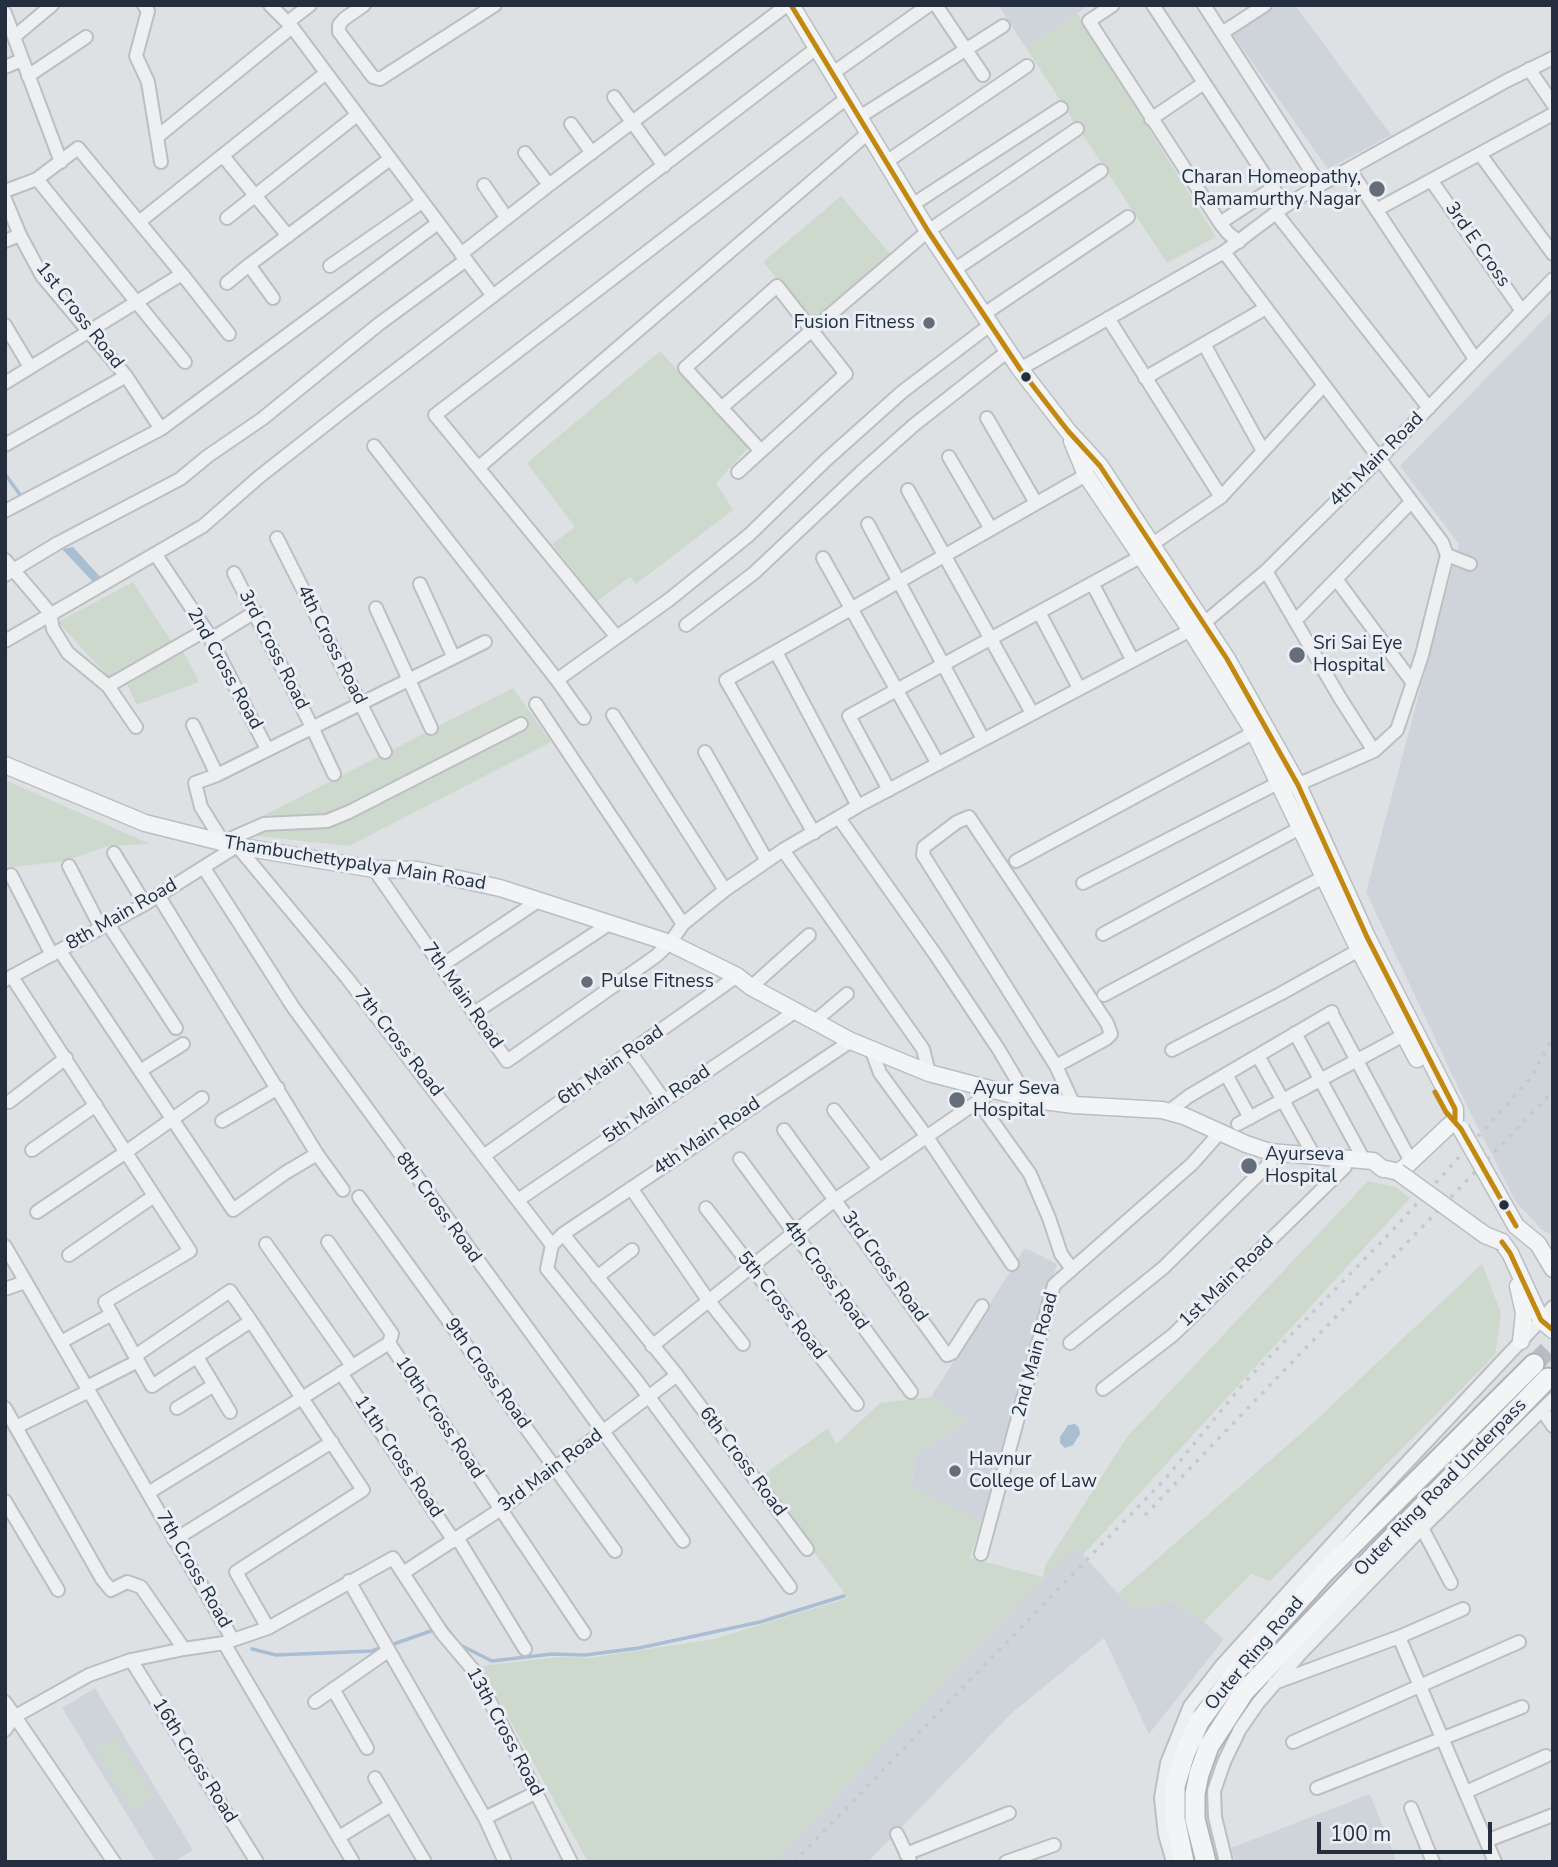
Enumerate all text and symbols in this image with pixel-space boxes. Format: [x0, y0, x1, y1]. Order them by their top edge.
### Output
place label: Charan Homeopathy, Ramamurthy Nagar [1181, 167, 1361, 211]
marker: Charan Homeopathy, Ramamurthy Nagar [1367, 179, 1387, 199]
street label: 3rd E Cross [1439, 198, 1515, 292]
street label: 1st Cross Road [30, 258, 128, 374]
place label: Fusion Fitness [794, 312, 915, 334]
marker: Fusion Fitness [921, 315, 937, 331]
unlabelled marker [1019, 370, 1033, 384]
street label: 4th Main Road [1325, 408, 1429, 512]
street label: 4th Cross Road [291, 581, 371, 709]
street label: 3rd Cross Road [233, 586, 313, 714]
street label: 2nd Cross Road [181, 604, 267, 734]
place label: Sri Sai Eye Hospital [1313, 633, 1402, 677]
marker: Sri Sai Eye Hospital [1287, 645, 1307, 665]
street label: Thambuchettypalya Main Road [223, 832, 487, 896]
street label: 8th Main Road [62, 874, 182, 956]
street label: 7th Main Road [417, 939, 507, 1053]
place label: Pulse Fitness [601, 971, 714, 993]
marker: Pulse Fitness [579, 974, 595, 990]
street label: 7th Cross Road [349, 984, 447, 1102]
street label: 6th Main Road [554, 1021, 668, 1111]
street label: 5th Main Road [599, 1061, 715, 1149]
place label: Ayur Seva Hospital [973, 1078, 1060, 1122]
marker: Ayur Seva Hospital [947, 1090, 967, 1110]
street label: 4th Main Road [649, 1093, 765, 1181]
place label: Ayurseva Hospital [1265, 1144, 1344, 1188]
street label: 8th Cross Road [390, 1148, 486, 1268]
marker: Ayurseva Hospital [1239, 1156, 1259, 1176]
unlabelled marker [1497, 1198, 1511, 1212]
street label: 3rd Cross Road [836, 1207, 932, 1327]
street label: 4th Cross Road [777, 1215, 873, 1335]
street label: 1st Main Road [1175, 1231, 1279, 1333]
street label: 5th Cross Road [732, 1247, 830, 1365]
street label: 2nd Main Road [1008, 1290, 1064, 1420]
street label: 9th Cross Road [439, 1314, 535, 1434]
street label: 10th Cross Road [390, 1353, 488, 1483]
street label: 11th Cross Road [349, 1392, 447, 1522]
street label: Outer Ring Road Underpass [1350, 1394, 1532, 1582]
street label: 6th Cross Road [693, 1403, 791, 1521]
street label: 3rd Main Road [494, 1424, 608, 1518]
place label: Havnur College of Law [969, 1449, 1097, 1493]
marker: Havnur College of Law [947, 1463, 963, 1479]
street label: 7th Cross Road [150, 1508, 236, 1632]
street label: Outer Ring Road [1201, 1592, 1309, 1716]
street label: 13th Cross Road [460, 1664, 548, 1800]
street label: 16th Cross Road [147, 1695, 241, 1827]
scale bar [1320, 1808, 1495, 1852]
text: 100 m [1330, 1820, 1391, 1848]

